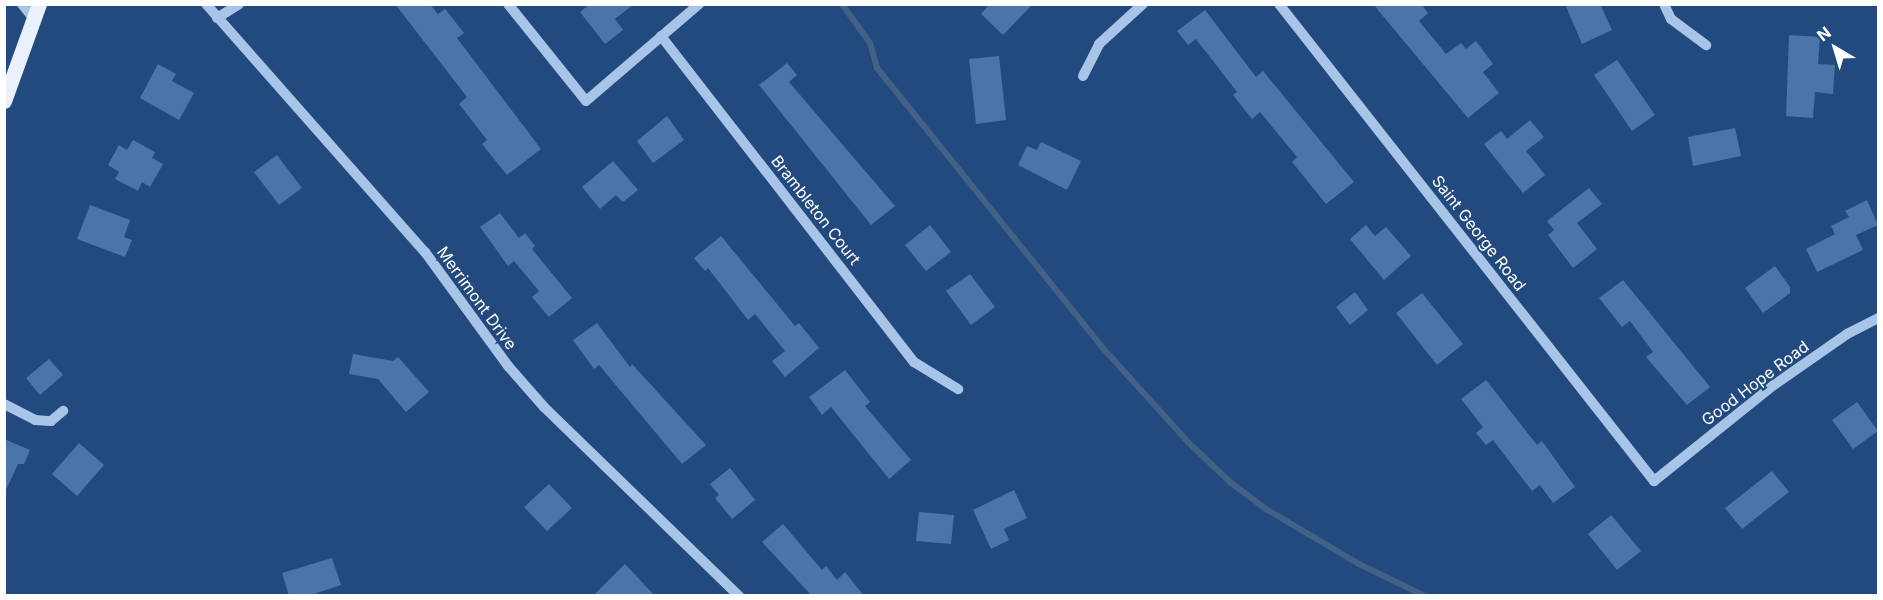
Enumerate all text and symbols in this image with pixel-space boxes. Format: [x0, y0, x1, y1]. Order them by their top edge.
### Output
north arrow [1805, 18, 1865, 78]
text: N [1813, 22, 1835, 45]
street label: Brambleton Court [767, 152, 865, 268]
street label: Saint George Road [1428, 171, 1530, 295]
street label: Merrimont Drive [433, 243, 521, 353]
street label: Good Hope Road [1698, 336, 1812, 430]

